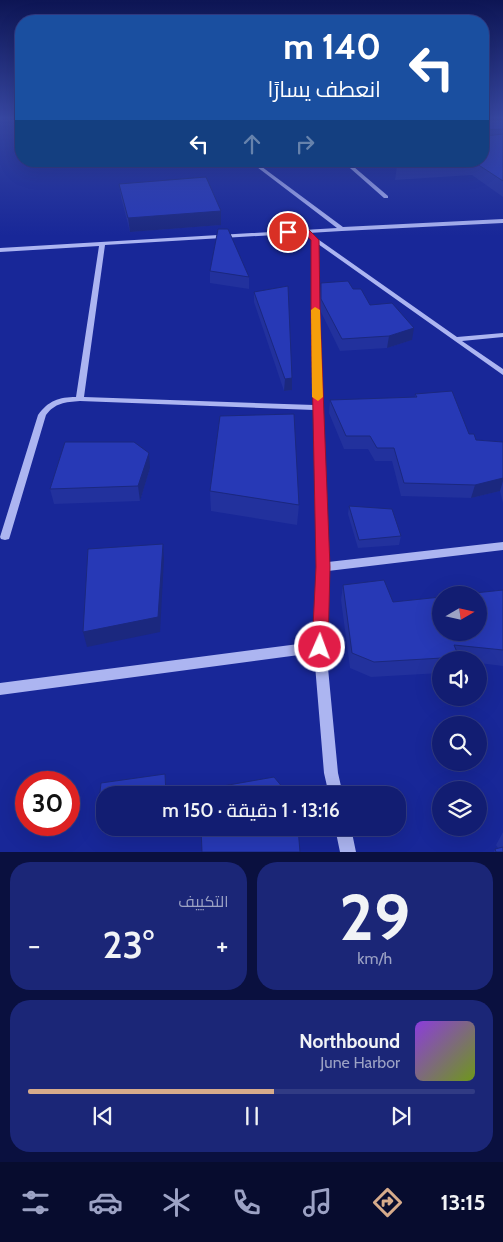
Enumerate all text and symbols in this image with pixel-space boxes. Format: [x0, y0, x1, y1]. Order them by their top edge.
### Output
text: 140 m [283, 25, 381, 68]
icon: left [399, 35, 464, 100]
text: انعطف يسارًا [268, 76, 381, 103]
icon: left [185, 130, 213, 158]
icon: ahead [238, 130, 266, 158]
icon: right [291, 130, 319, 158]
pin [267, 211, 309, 253]
icon: arrive [274, 218, 302, 246]
north arrow [432, 586, 488, 641]
map controls [432, 586, 487, 836]
position arrow [293, 620, 345, 672]
button: sound [432, 651, 487, 706]
button: search [432, 716, 487, 771]
speed limit sign: 30 [15, 771, 80, 836]
button: layers [432, 781, 487, 836]
text: 13:16 · 1 دقيقة · 150 m [162, 799, 340, 822]
text: 29 [339, 877, 410, 956]
text: التكييف [178, 892, 229, 911]
text: 23° [102, 921, 154, 968]
text: − [28, 928, 40, 962]
text: + [216, 928, 229, 962]
text: km/h [357, 949, 392, 968]
text: Northbound [299, 1030, 400, 1053]
text: June Harbor [320, 1053, 400, 1072]
icon: previous [89, 1102, 117, 1130]
icon: pause [238, 1102, 266, 1130]
icon: next [387, 1102, 415, 1130]
icon: filters [18, 1185, 53, 1220]
icon: car [88, 1185, 123, 1220]
icon: climate [159, 1185, 194, 1220]
icon: phone [229, 1185, 264, 1220]
icon: music [300, 1185, 335, 1220]
icon: directions [370, 1185, 405, 1220]
text: 13:15 [440, 1189, 485, 1216]

